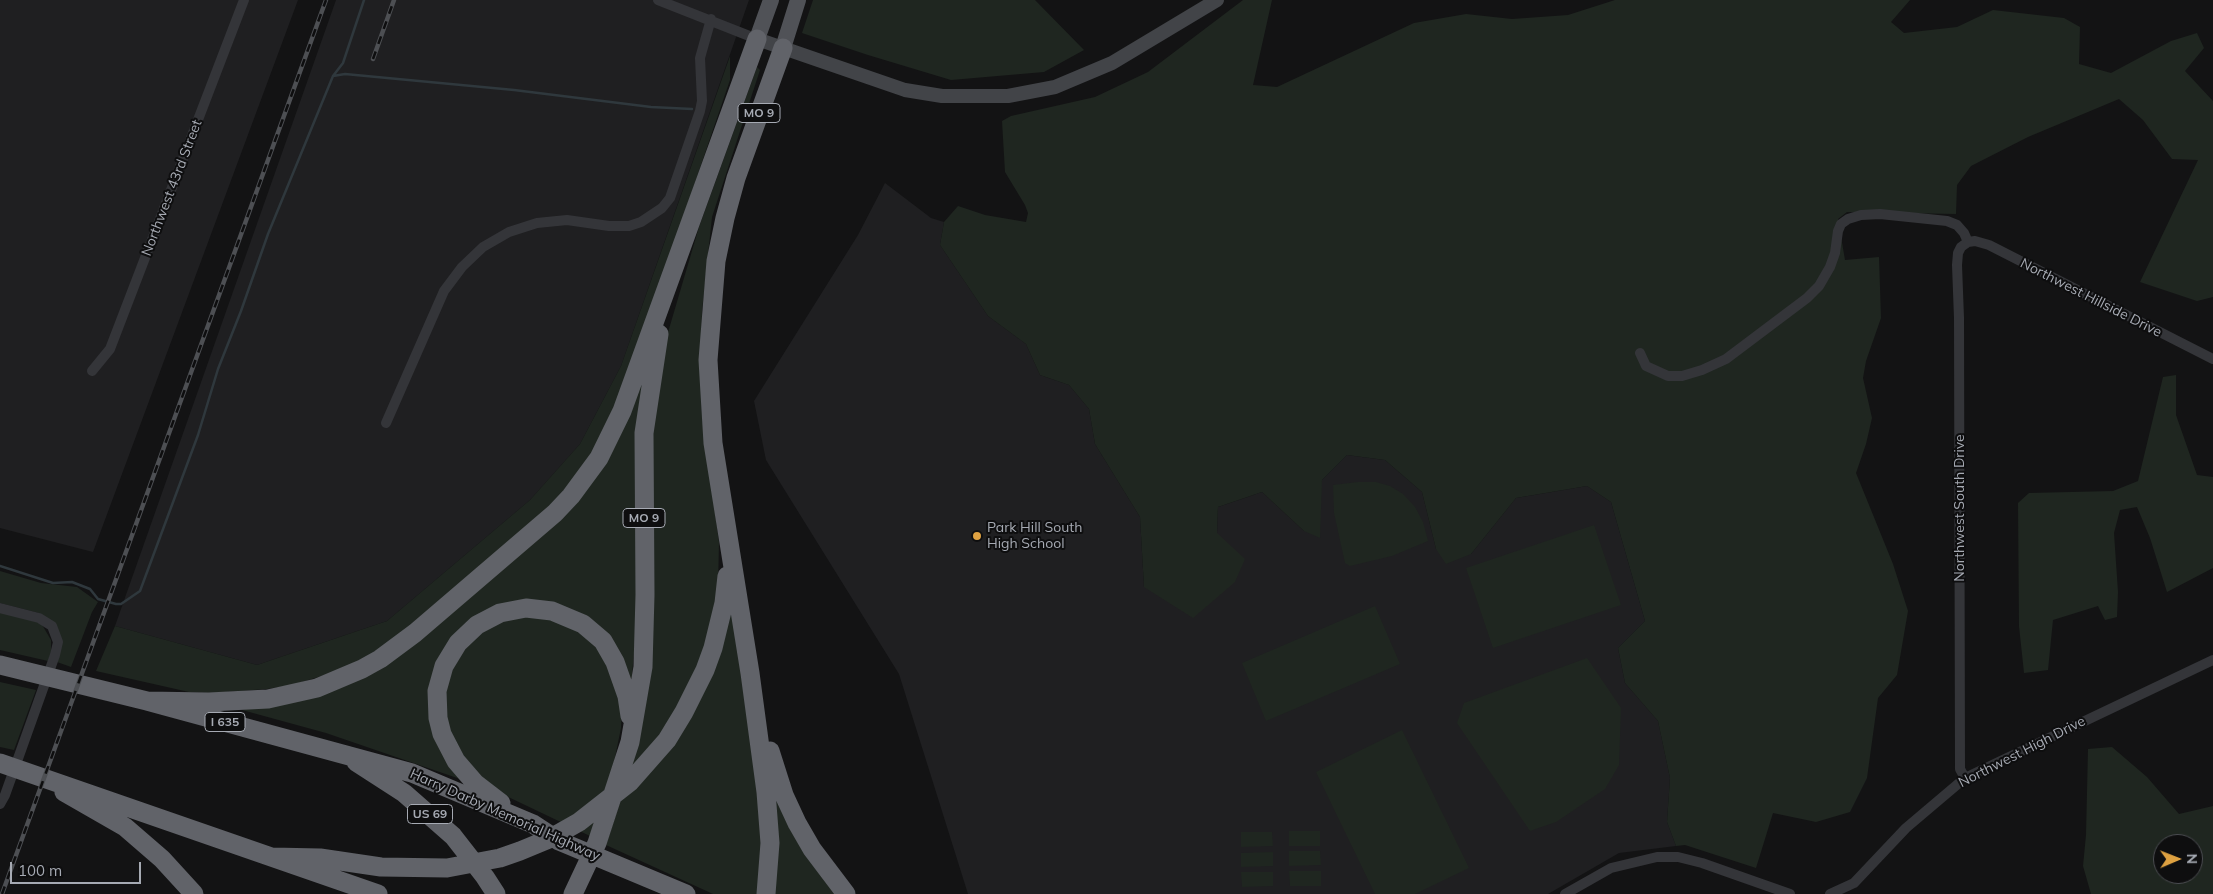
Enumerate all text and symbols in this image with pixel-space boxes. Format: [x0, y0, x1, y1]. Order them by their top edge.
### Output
road number: MO 9 [738, 104, 780, 122]
street label: Northwest 43rd Street [138, 117, 206, 259]
street label: Northwest Hillside Drive [2017, 255, 2165, 341]
street label: Northwest South Drive [1952, 434, 1968, 582]
road number: MO 9 [623, 508, 665, 528]
place label: Park Hill South High School [987, 520, 1082, 552]
marker: Park Hill South High School [971, 530, 983, 542]
road number: I 635 [205, 712, 245, 732]
street label: Northwest High Drive [1956, 713, 2088, 791]
street label: Harry Darby Memorial Highway [407, 765, 603, 865]
road number: US 69 [408, 804, 452, 824]
north arrow [2153, 834, 2203, 884]
scale bar [12, 852, 144, 884]
text: N [2183, 853, 2201, 864]
text: 100 m [18, 861, 62, 880]

